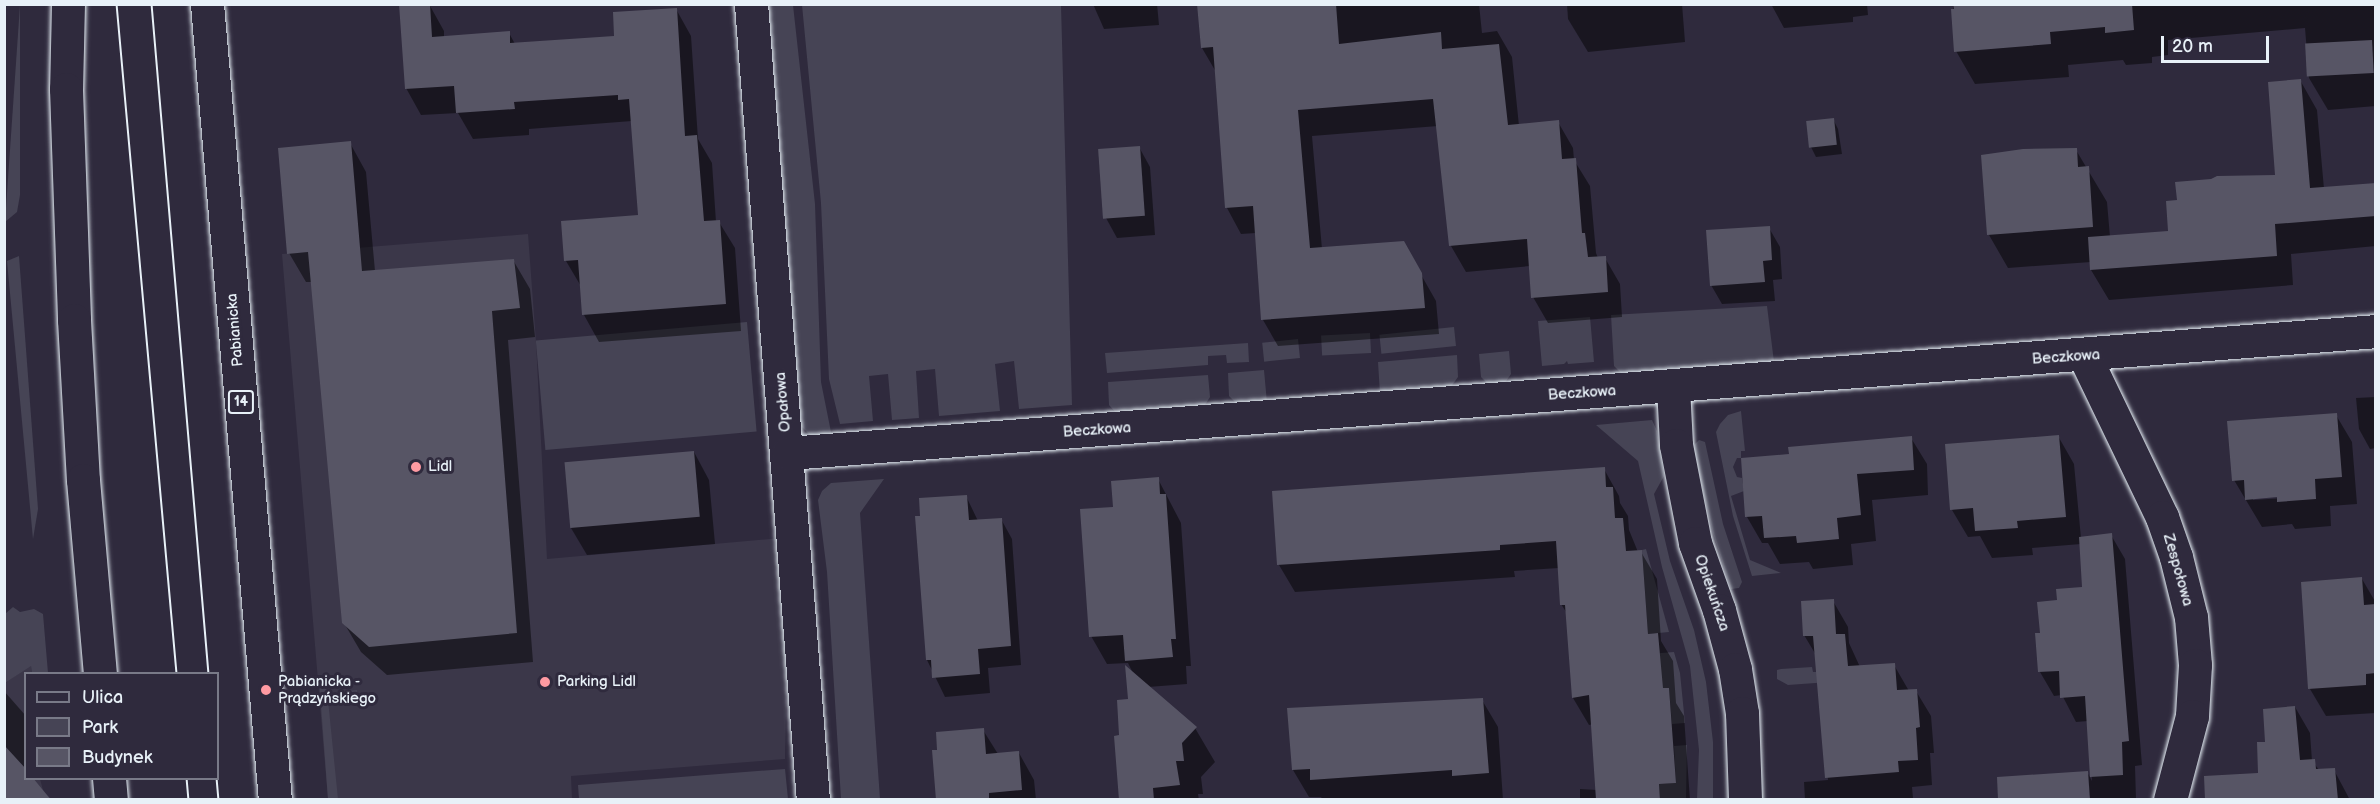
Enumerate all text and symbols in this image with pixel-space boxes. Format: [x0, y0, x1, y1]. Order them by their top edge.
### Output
scale bar [2164, 24, 2272, 62]
text: 20 m [2172, 36, 2213, 57]
street label: Pabianicka [223, 293, 247, 367]
street label: Beczkowa [2031, 346, 2101, 368]
street label: Opałowa [771, 371, 795, 433]
street label: Beczkowa [1547, 382, 1617, 404]
road number: 14 [228, 391, 254, 413]
street label: Beczkowa [1062, 419, 1132, 441]
place label: Lidl [428, 458, 452, 476]
marker: Lidl [409, 460, 423, 474]
street label: Zespołowa [2159, 532, 2197, 608]
street label: Opiekuńcza [1691, 552, 1733, 634]
legend [24, 672, 219, 780]
place label: Pabianicka - Prądzyńskiego [278, 672, 376, 707]
place label: Parking Lidl [557, 673, 636, 691]
marker: Parking Lidl [538, 675, 552, 689]
marker: Pabianicka - Prądzyńskiego [259, 683, 273, 697]
text: Ulica [82, 687, 123, 708]
text: Park [82, 717, 118, 738]
text: Budynek [82, 747, 152, 768]

